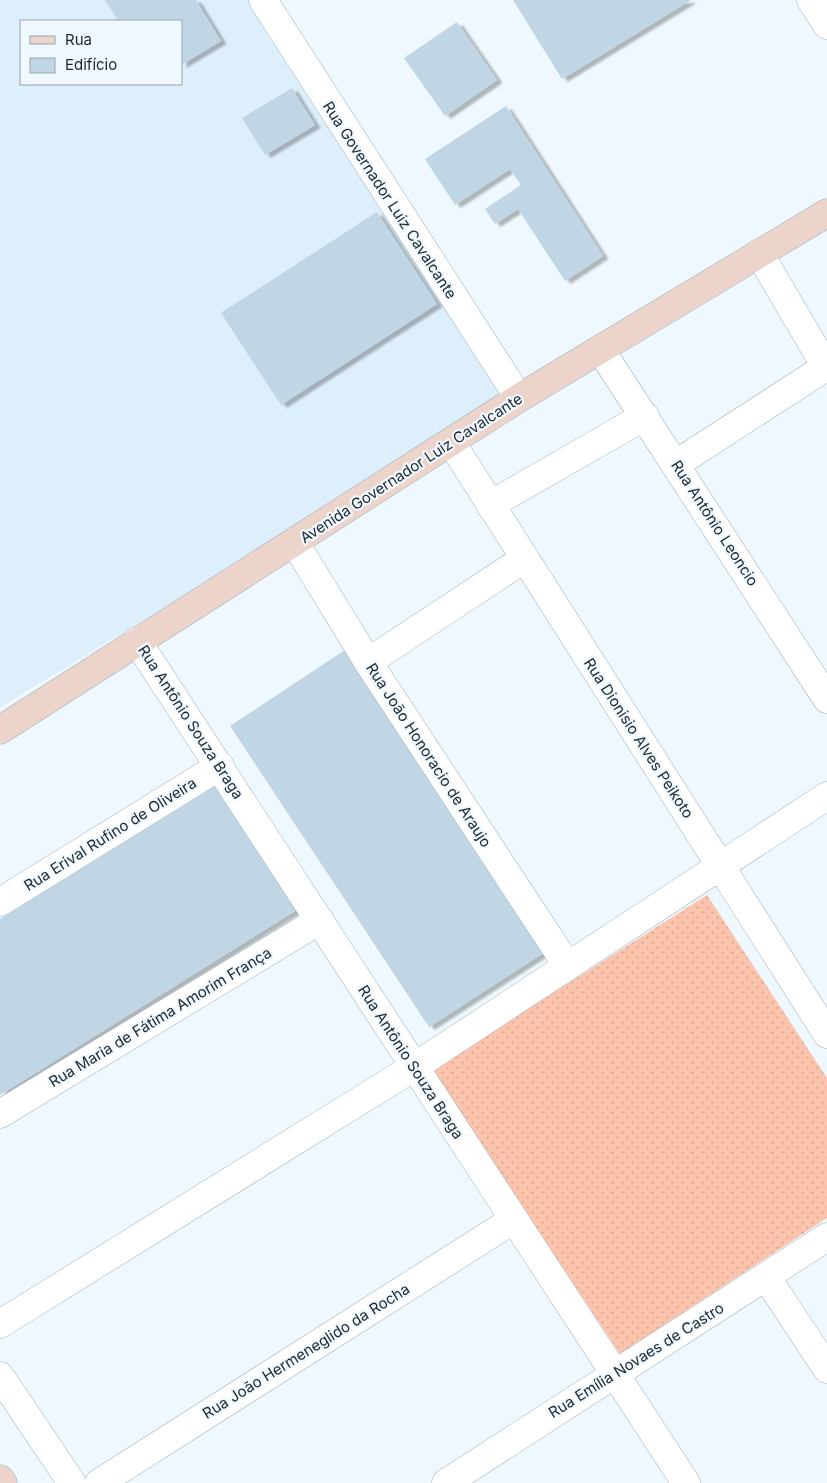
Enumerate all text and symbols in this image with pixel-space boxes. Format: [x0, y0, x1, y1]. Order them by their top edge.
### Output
legend [20, 20, 182, 85]
text: Rua [65, 30, 92, 49]
text: Edifício [65, 55, 117, 74]
street label: Rua Governador Luiz Cavalcante [319, 98, 461, 302]
street label: Avenida Governador Luiz Cavalcante [296, 389, 526, 547]
street label: Rua Antônio Leoncio [667, 457, 763, 589]
street label: Rua Antônio Souza Braga [134, 641, 248, 803]
street label: Rua Dionisio Alves Peikoto [580, 654, 698, 822]
street label: Rua João Honoracio de Araujo [362, 659, 496, 851]
street label: Rua Erival Rufino de Oliveira [20, 773, 200, 895]
street label: Rua Maria de Fátima Amorim França [45, 943, 275, 1091]
street label: Rua Antônio Souza Braga [354, 981, 468, 1143]
street label: Rua João Hermeneglido da Rocha [199, 1279, 413, 1423]
street label: Rua Emília Novaes de Castro [545, 1298, 727, 1422]

